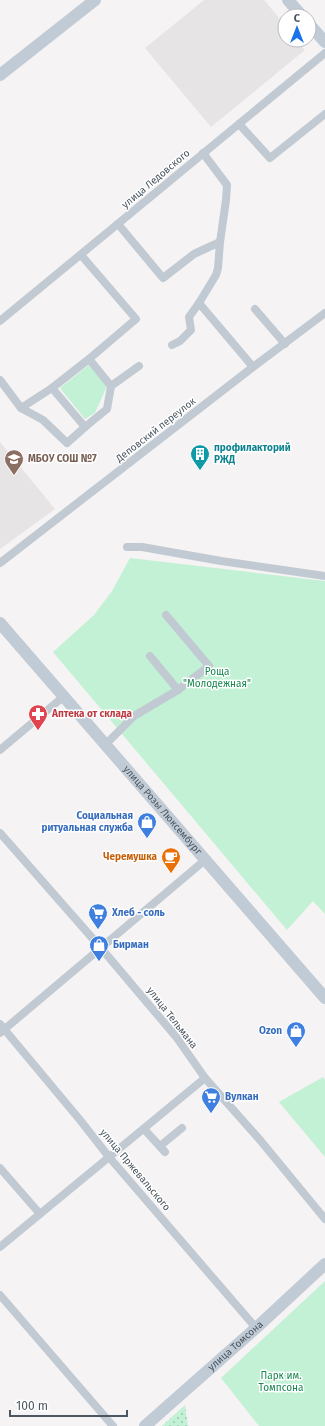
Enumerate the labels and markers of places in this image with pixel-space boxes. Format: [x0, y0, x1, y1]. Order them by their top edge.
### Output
place label: профилакторий РЖД [214, 442, 291, 466]
building icon: профилакторий РЖД [189, 443, 211, 471]
school or university icon: МБОУ СОШ №7 [3, 448, 25, 476]
place label: МБОУ СОШ №7 [28, 453, 97, 465]
pharmacy icon: Аптека от склада [27, 703, 49, 731]
place label: Аптека от склада [51, 708, 133, 720]
place label: Социальная ритуальная служба [41, 810, 134, 834]
shop icon: Социальная ритуальная служба [136, 811, 158, 839]
cafe icon: Черемушка [160, 846, 182, 874]
place label: Черемушка [103, 851, 158, 863]
supermarket icon: Хлеб - соль [87, 902, 109, 930]
place label: Хлеб - соль [111, 907, 166, 919]
shop icon: Бирман [88, 934, 110, 962]
place label: Бирман [113, 939, 149, 951]
shop icon: Ozon [285, 1020, 307, 1048]
place label: Ozon [259, 1025, 282, 1037]
supermarket icon: Вулкан [200, 1086, 222, 1114]
place label: Вулкан [225, 1091, 259, 1103]

